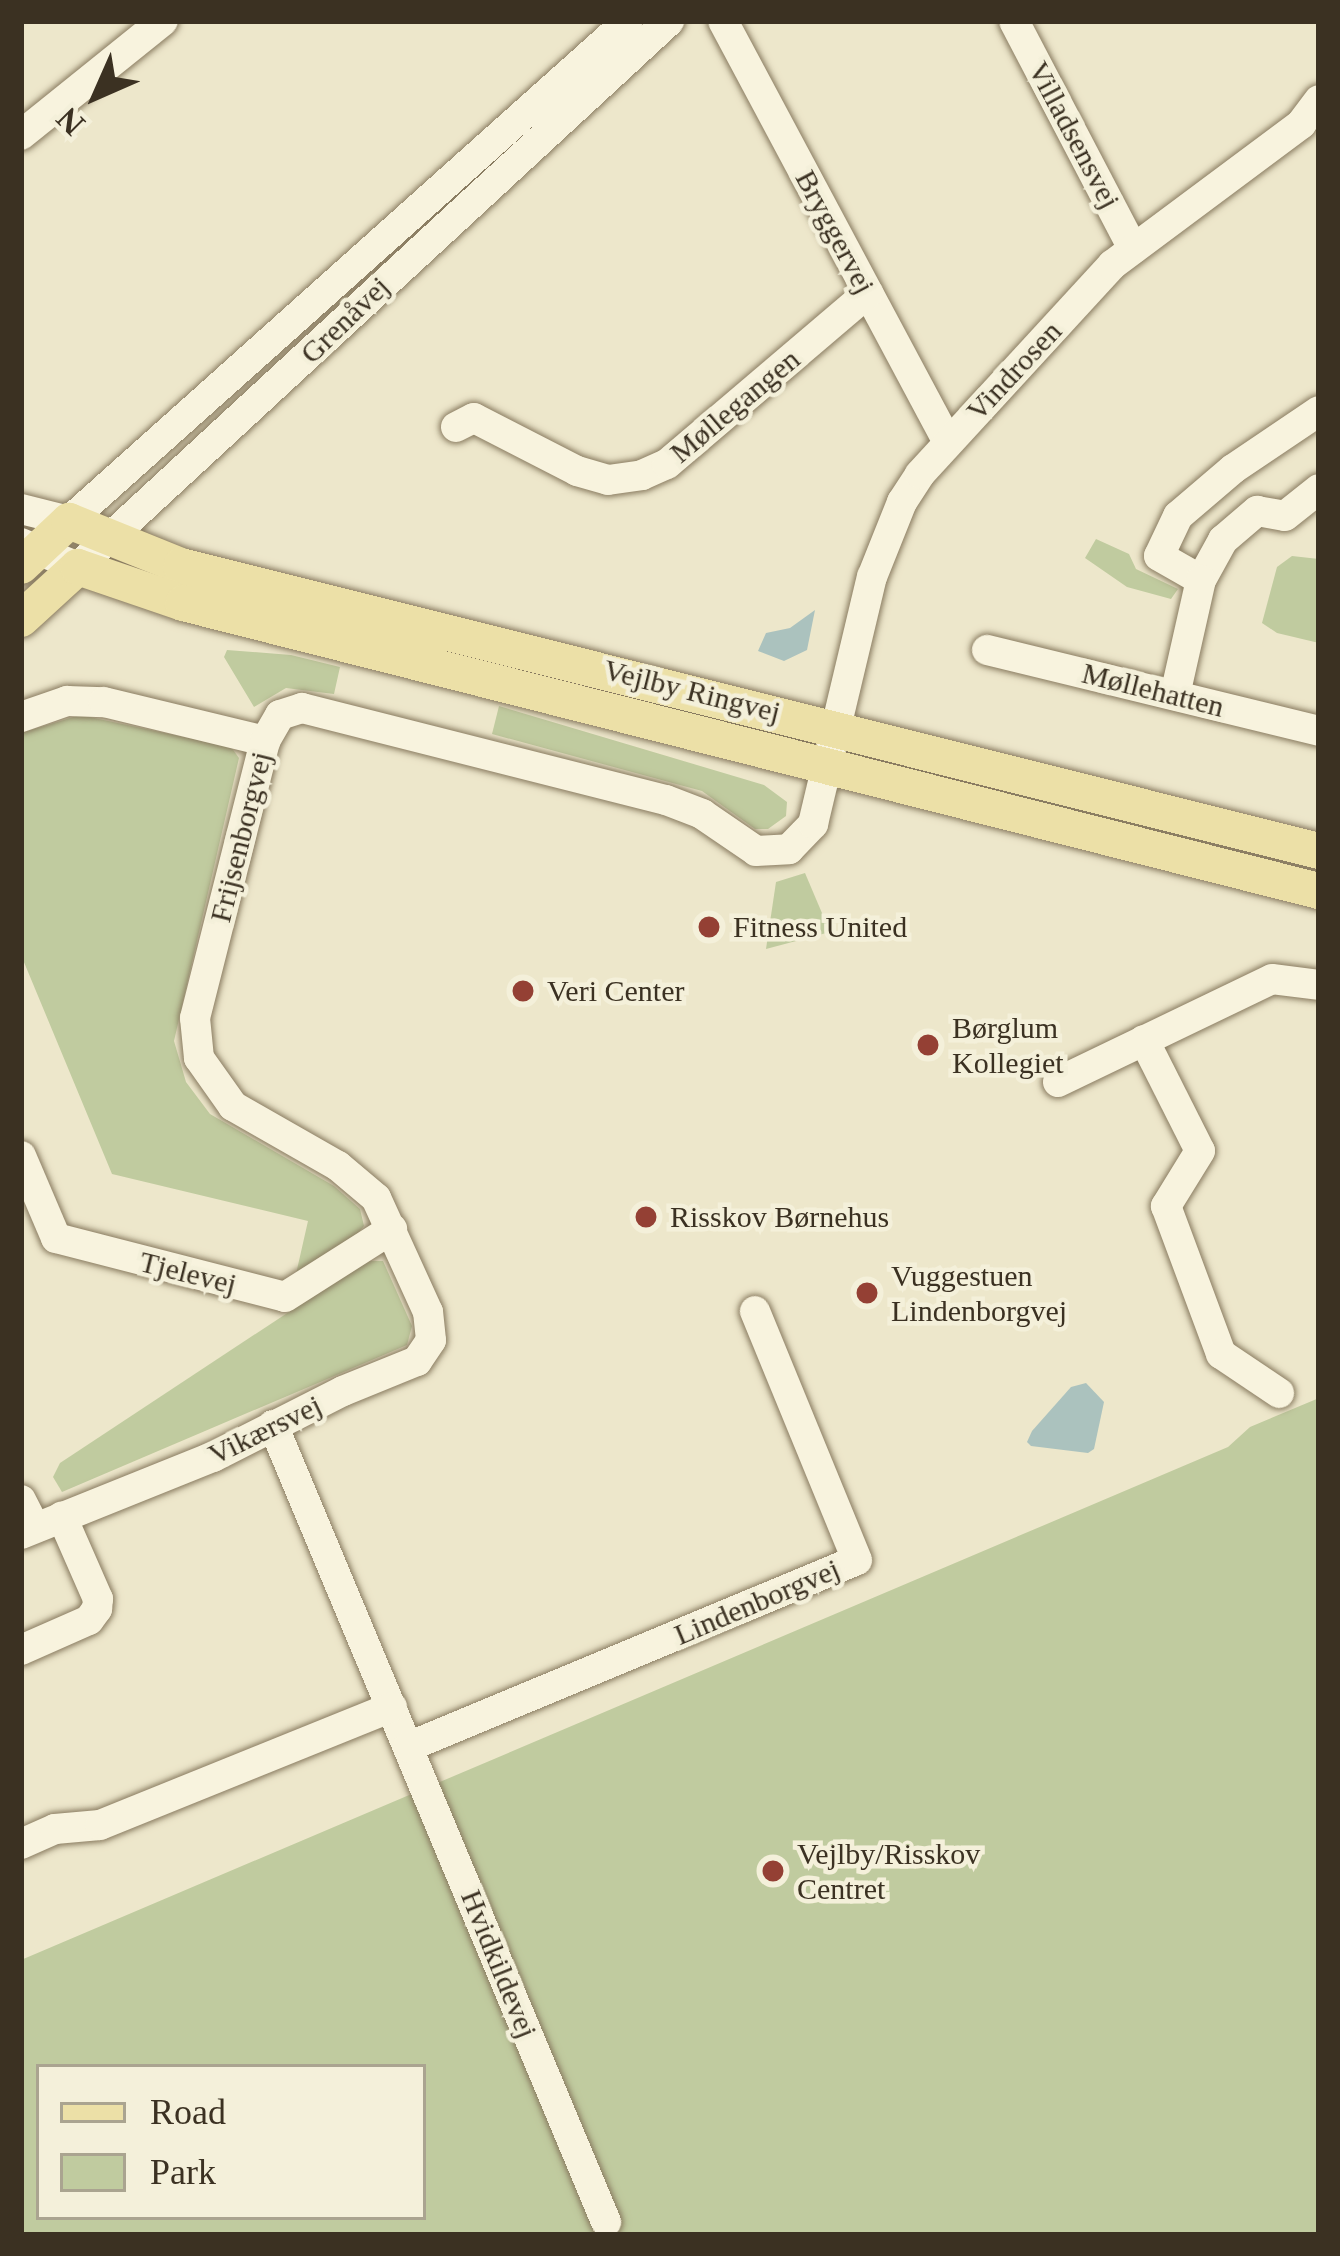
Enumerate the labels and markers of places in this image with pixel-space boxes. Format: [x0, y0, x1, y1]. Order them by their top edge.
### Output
place label: Fitness United [733, 909, 907, 945]
marker: Fitness United [696, 914, 722, 940]
place label: Veri Center [547, 973, 684, 1009]
marker: Veri Center [510, 978, 536, 1004]
place label: Børglum Kollegiet [952, 1010, 1064, 1080]
marker: Børglum Kollegiet [915, 1032, 941, 1058]
place label: Risskov Børnehus [670, 1199, 889, 1235]
marker: Risskov Børnehus [633, 1204, 659, 1230]
place label: Vuggestuen Lindenborgvej [891, 1258, 1067, 1328]
marker: Vuggestuen Lindenborgvej [854, 1280, 880, 1306]
place label: Vejlby/Risskov Centret [797, 1836, 980, 1906]
marker: Vejlby/Risskov Centret [760, 1858, 786, 1884]

